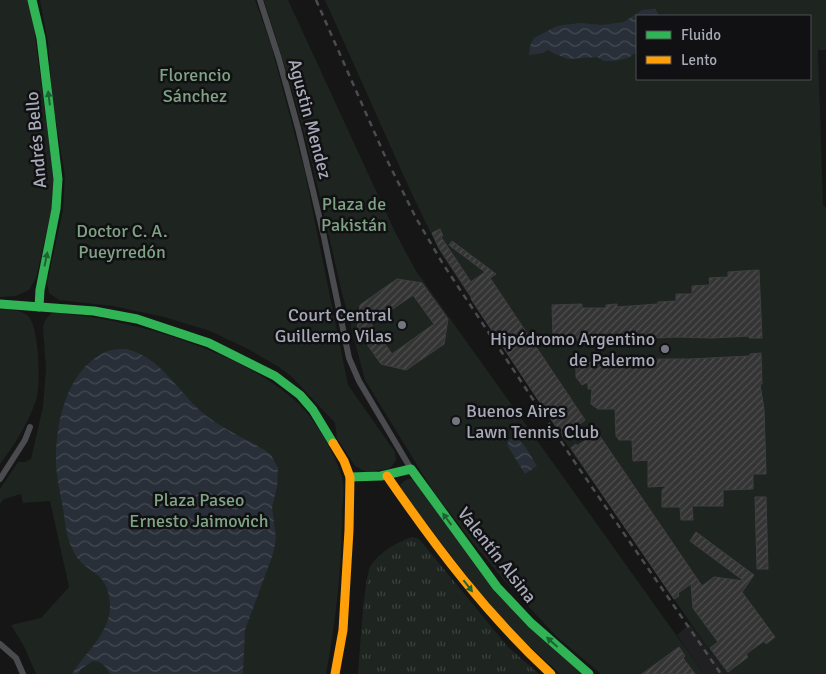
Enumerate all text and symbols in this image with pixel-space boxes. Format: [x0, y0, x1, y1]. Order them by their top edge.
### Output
legend [636, 15, 811, 80]
text: Fluido [681, 26, 721, 44]
text: Lento [681, 51, 717, 69]
street label: Agustin Mendez [283, 57, 337, 181]
park label: Florencio Sánchez [159, 64, 231, 107]
one-way arrow [45, 90, 53, 106]
street label: Andrés Bello [21, 91, 51, 189]
park label: Plaza de Pakistán [321, 193, 387, 236]
park label: Doctor C. A. Pueyrredón [76, 220, 168, 263]
one-way arrow [42, 252, 50, 267]
place label: Court Central Guillermo Vilas [275, 304, 392, 347]
marker: Court Central Guillermo Vilas [396, 319, 408, 331]
place label: Hipódromo Argentino de Palermo [490, 328, 655, 371]
marker: Hipódromo Argentino de Palermo [659, 343, 671, 355]
place label: Buenos Aires Lawn Tennis Club [466, 400, 599, 443]
marker: Buenos Aires Lawn Tennis Club [450, 415, 462, 427]
park label: Plaza Paseo Ernesto Jaimovich [129, 489, 269, 532]
street label: Valentín Alsina [453, 503, 541, 607]
one-way arrow [442, 512, 452, 526]
one-way arrow [463, 579, 473, 593]
one-way arrow [547, 636, 559, 648]

